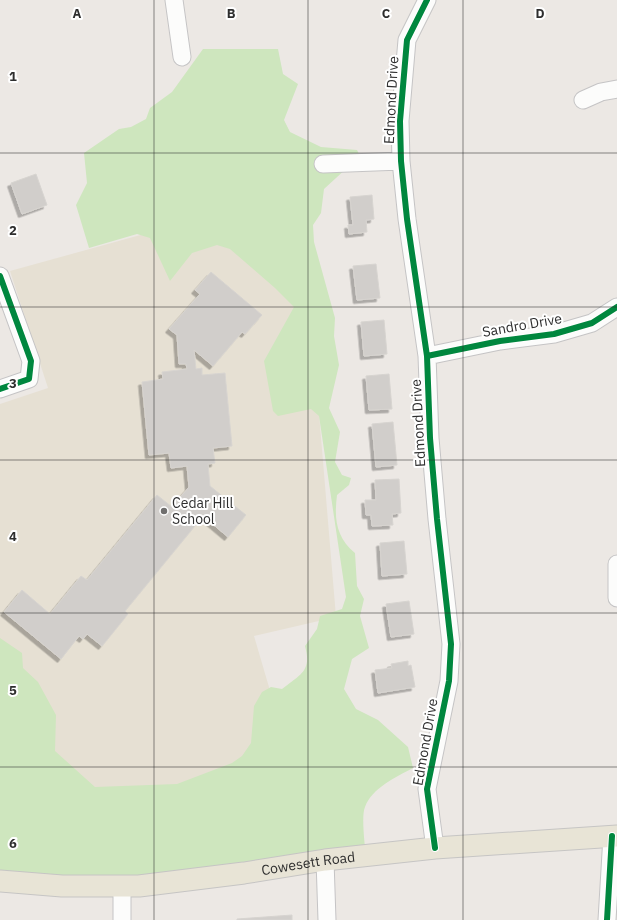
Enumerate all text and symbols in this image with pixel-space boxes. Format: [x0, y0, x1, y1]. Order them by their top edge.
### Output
text: A [73, 5, 82, 22]
text: B [227, 5, 236, 22]
text: C [382, 5, 391, 22]
text: D [535, 5, 545, 22]
street label: Edmond Drive [380, 55, 402, 144]
text: 1 [9, 68, 17, 85]
text: 2 [9, 222, 17, 239]
street label: Sandro Drive [481, 309, 563, 341]
text: 3 [9, 375, 17, 392]
street label: Edmond Drive [407, 378, 429, 467]
place label: Cedar Hill School [172, 494, 234, 528]
marker: Cedar Hill School [159, 506, 169, 516]
text: 4 [9, 528, 17, 545]
text: 5 [9, 682, 17, 699]
street label: Edmond Drive [408, 697, 442, 787]
text: 6 [9, 835, 17, 852]
street label: Cowesett Road [260, 848, 356, 879]

